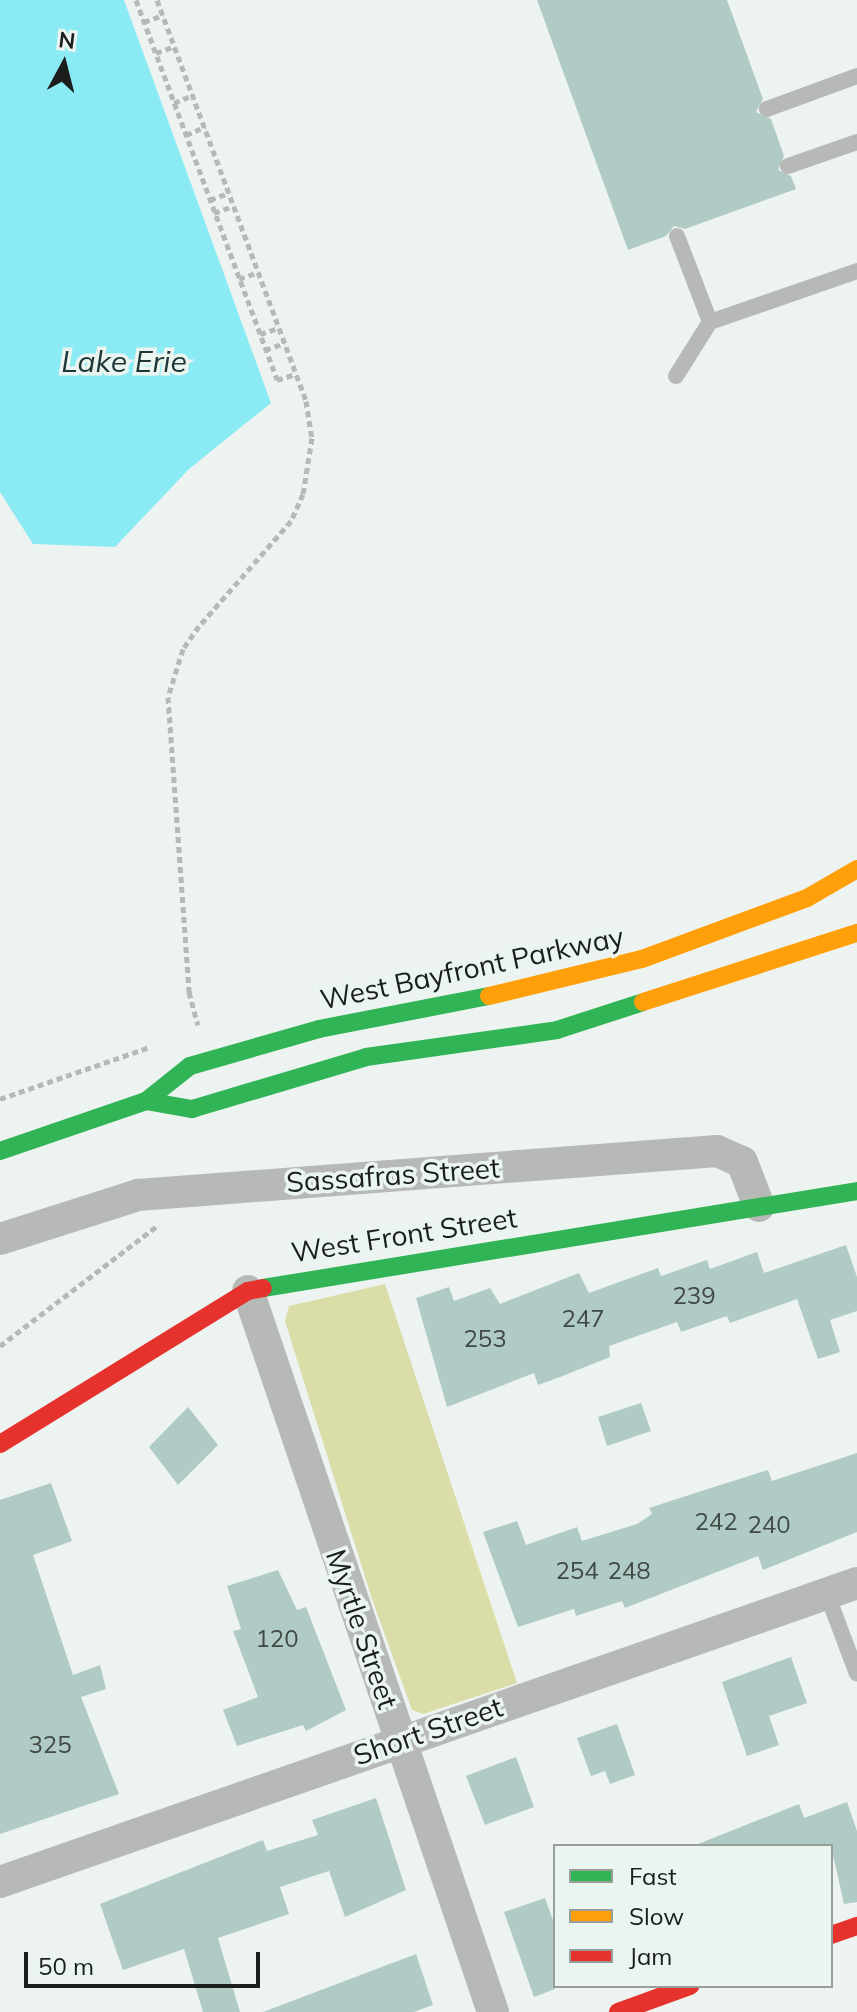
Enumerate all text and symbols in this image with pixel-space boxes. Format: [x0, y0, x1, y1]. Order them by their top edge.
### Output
north arrow [24, 24, 104, 104]
text: N [57, 25, 77, 55]
water label: Lake Erie [61, 343, 187, 379]
street label: West Bayfront Parkway [317, 919, 627, 1017]
street label: Sassafras Street [285, 1151, 501, 1199]
street label: West Front Street [289, 1201, 519, 1269]
house number: 239 [672, 1282, 716, 1310]
house number: 247 [561, 1305, 605, 1333]
house number: 253 [463, 1325, 507, 1353]
house number: 242 [694, 1508, 738, 1536]
house number: 240 [747, 1511, 791, 1539]
street label: Myrtle Street [319, 1545, 405, 1713]
house number: 254 [555, 1557, 599, 1585]
house number: 248 [607, 1557, 651, 1585]
house number: 120 [255, 1625, 299, 1653]
street label: Short Street [349, 1690, 507, 1772]
house number: 325 [28, 1731, 72, 1759]
legend [553, 1844, 833, 1988]
text: Fast [629, 1861, 677, 1891]
text: Slow [629, 1901, 684, 1931]
scale bar [28, 1936, 264, 1986]
text: Jam [629, 1941, 672, 1971]
text: 50 m [38, 1951, 94, 1981]

